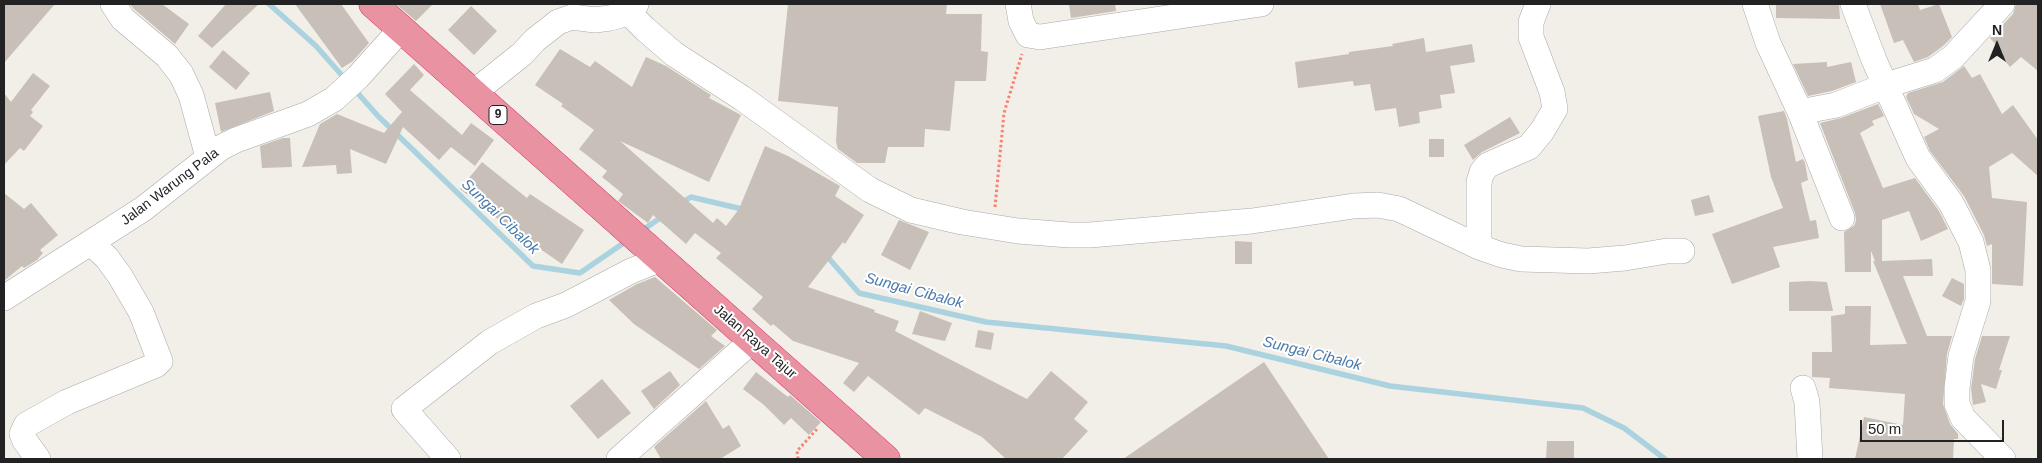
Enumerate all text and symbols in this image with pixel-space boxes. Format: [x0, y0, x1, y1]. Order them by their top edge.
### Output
north arrow [1972, 20, 2022, 70]
text: N [1992, 22, 2002, 38]
road number: 9 [489, 106, 507, 124]
street label: Jalan Warung Pala [118, 145, 222, 229]
water label: Sungai Cibalok [457, 175, 543, 259]
water label: Sungai Cibalok [863, 269, 965, 313]
street label: Jalan Raya Tajur [710, 301, 800, 383]
water label: Sungai Cibalok [1261, 333, 1363, 375]
scale bar [1862, 410, 2006, 442]
text: 50 m [1868, 420, 1901, 437]

